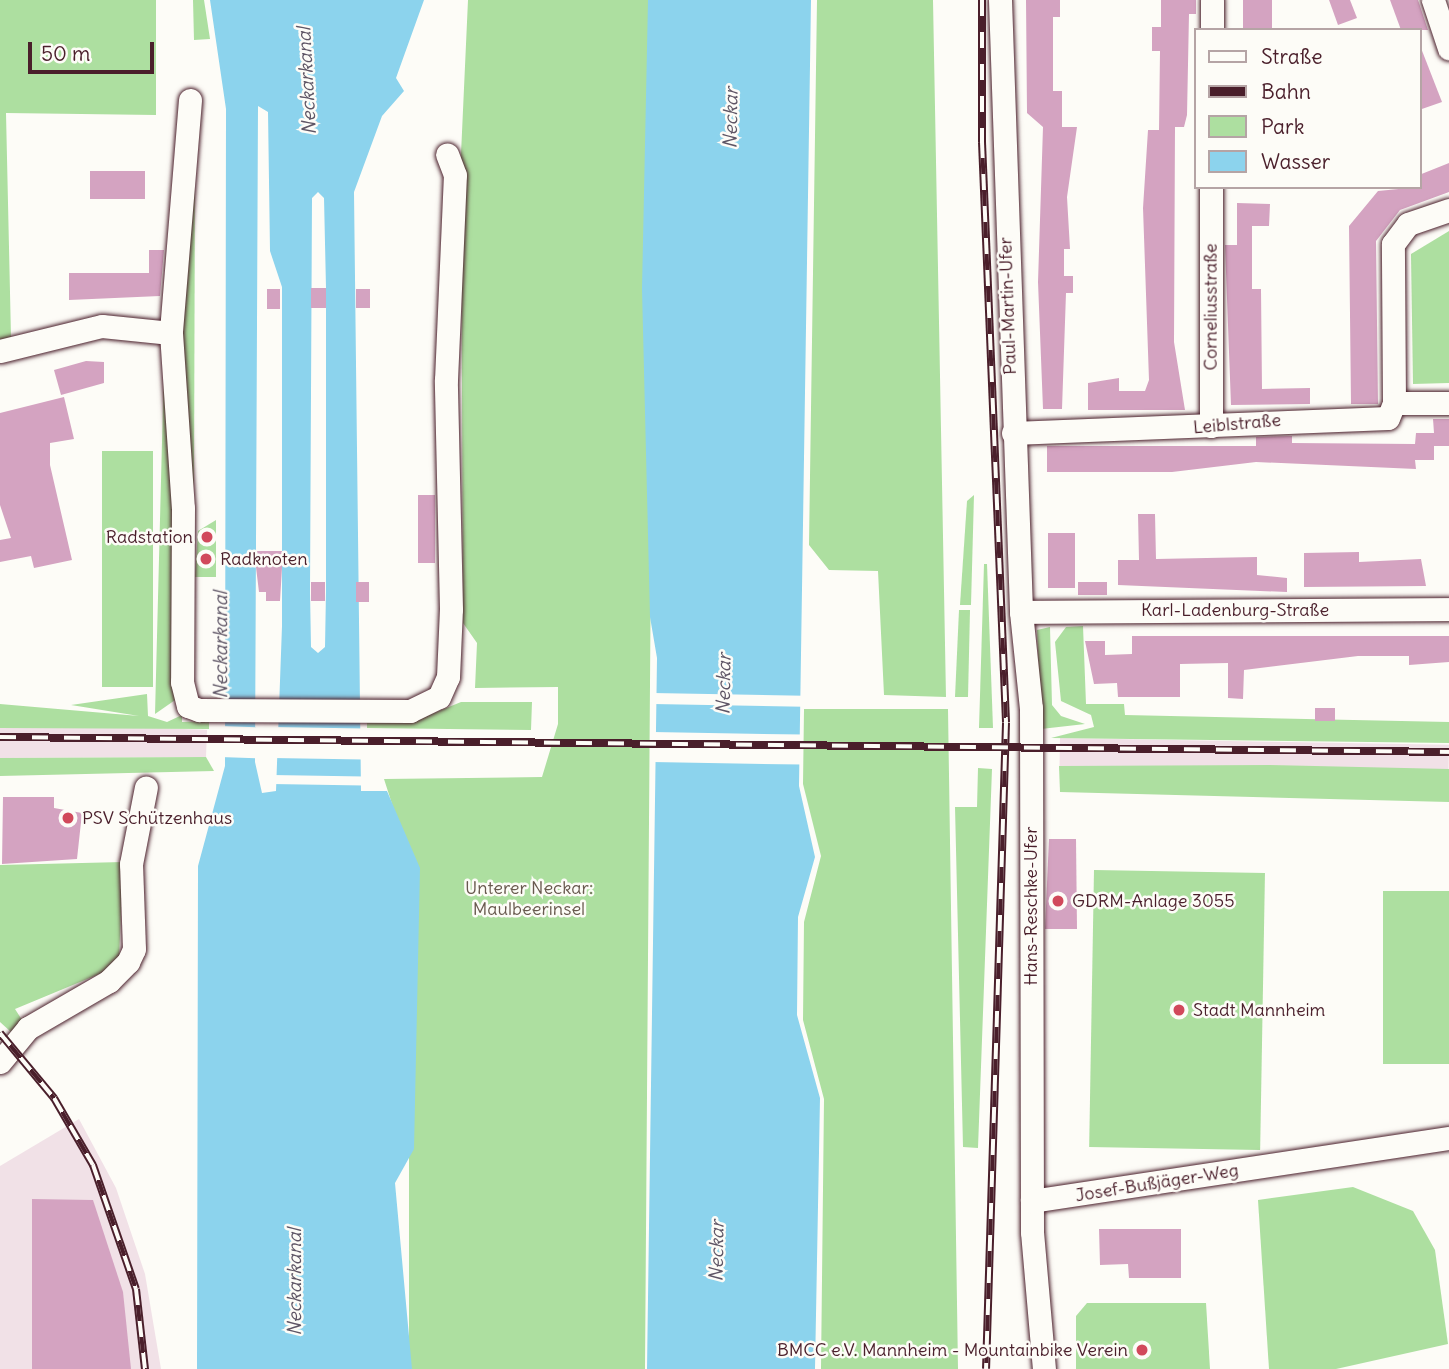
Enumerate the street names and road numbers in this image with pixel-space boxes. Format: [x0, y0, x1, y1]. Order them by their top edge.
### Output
street label: Paul-Martin-Ufer [995, 237, 1021, 375]
street label: Corneliusstraße [1200, 243, 1222, 371]
street label: Leiblstraße [1192, 409, 1282, 439]
street label: Karl-Ladenburg-Straße [1141, 599, 1329, 621]
street label: Hans-Reschke-Ufer [1020, 826, 1042, 986]
street label: Josef-Bußjäger-Weg [1074, 1159, 1240, 1207]

